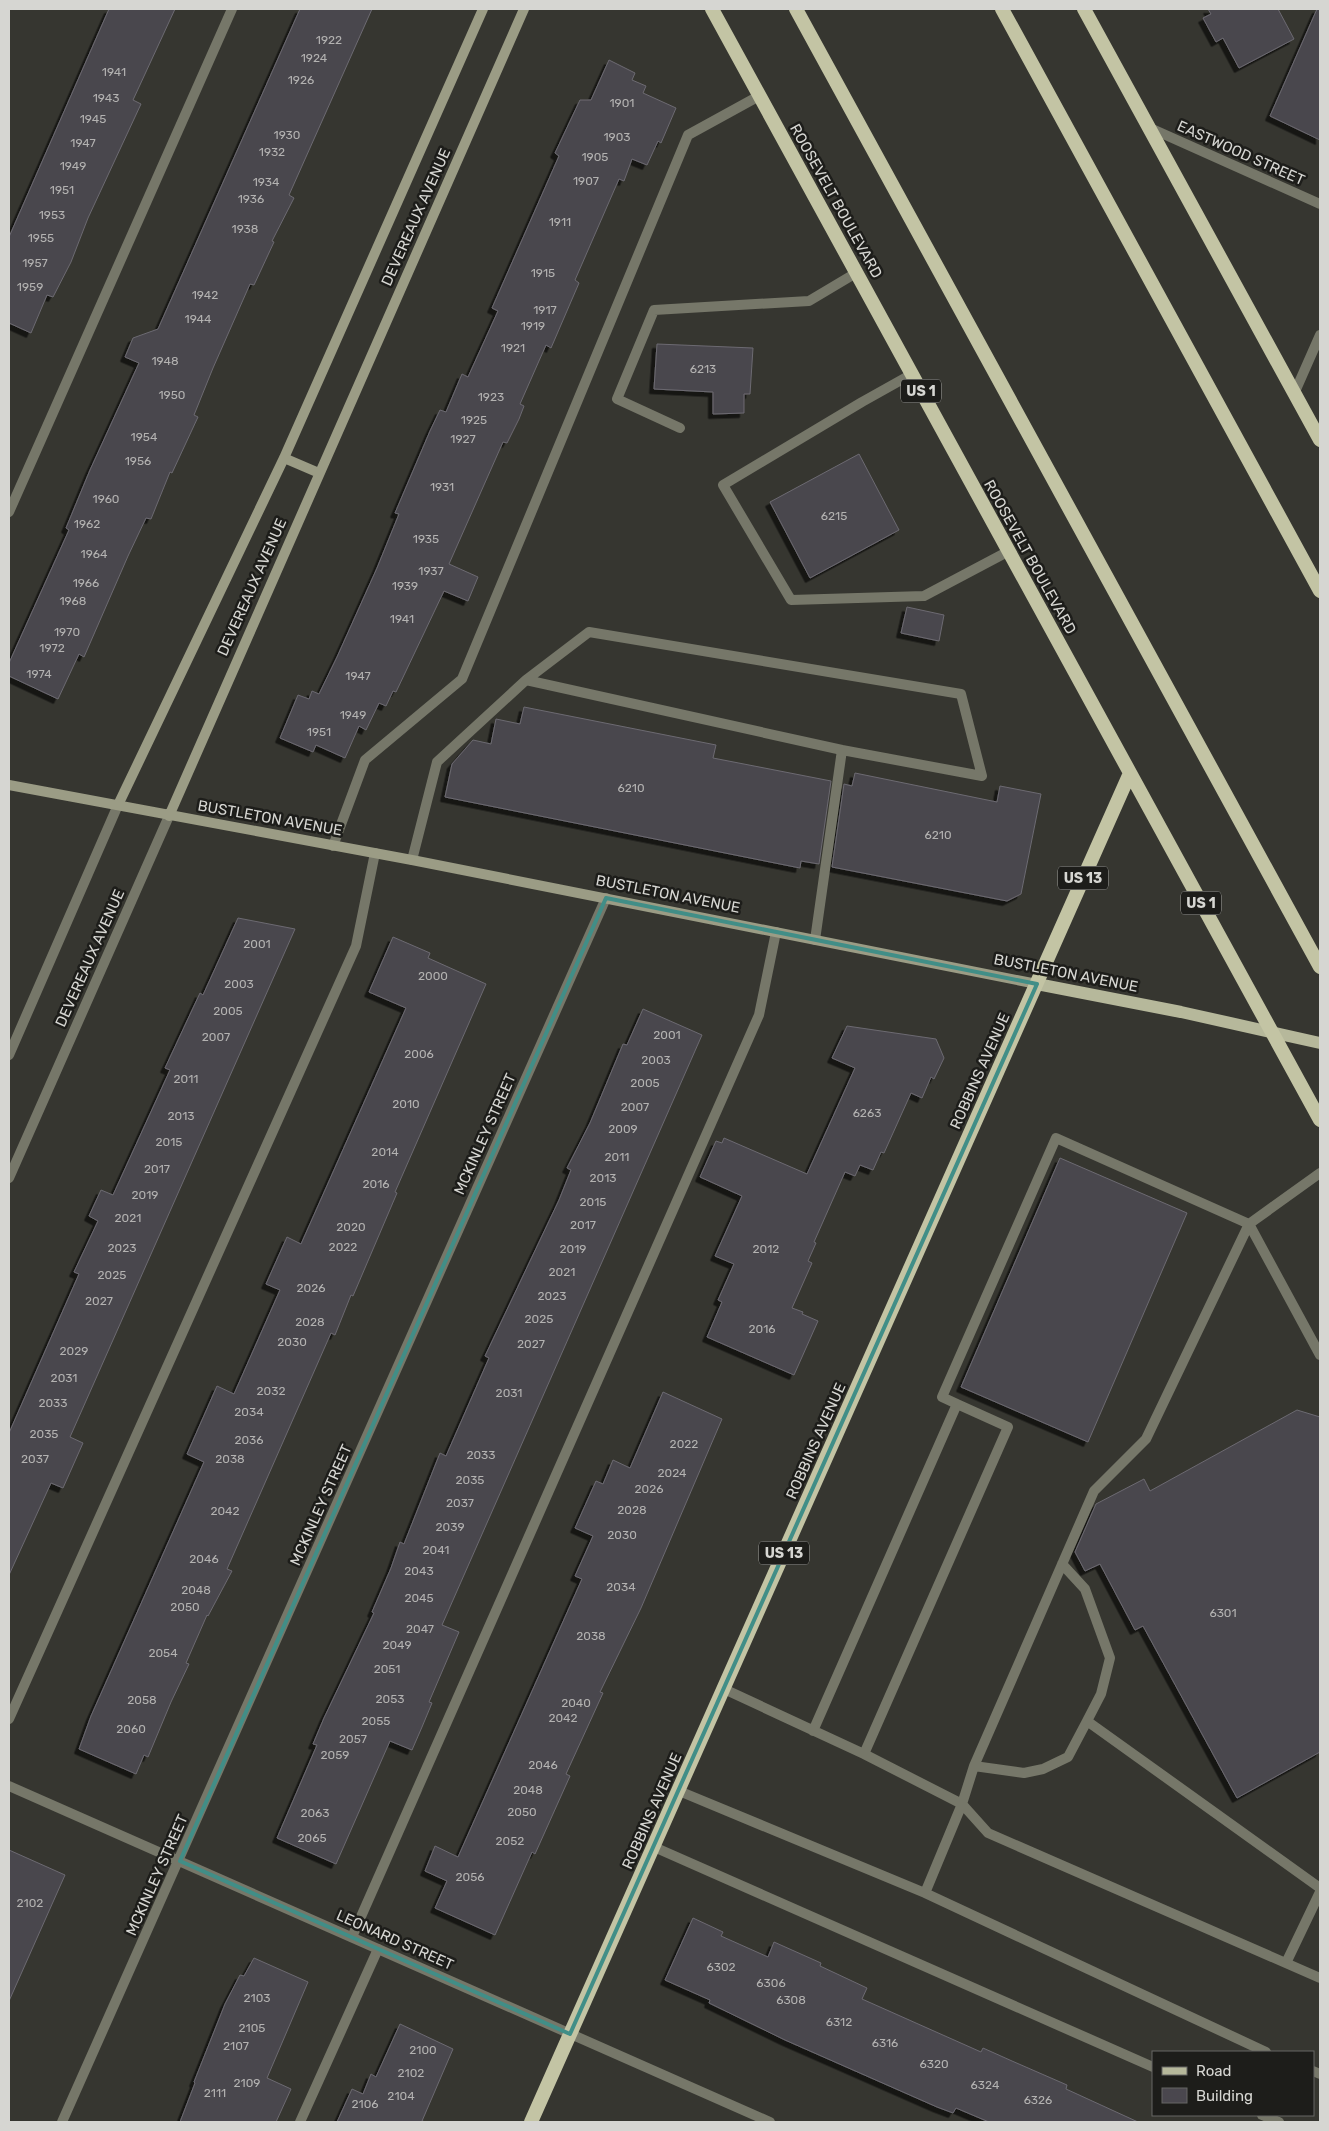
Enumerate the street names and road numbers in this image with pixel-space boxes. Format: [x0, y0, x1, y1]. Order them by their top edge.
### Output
street label: EASTWOOD STREET [1174, 117, 1308, 189]
street label: ROOSEVELT BOULEVARD [786, 121, 886, 281]
street label: DEVEREAUX AVENUE [378, 145, 454, 289]
road number: US 1 [901, 380, 941, 402]
street label: ROOSEVELT BOULEVARD [980, 477, 1080, 637]
street label: DEVEREAUX AVENUE [214, 515, 290, 659]
street label: BUSTLETON AVENUE [196, 796, 344, 840]
road number: US 13 [1058, 866, 1108, 890]
street label: BUSTLETON AVENUE [594, 871, 742, 917]
street label: DEVEREAUX AVENUE [52, 886, 128, 1030]
road number: US 1 [1181, 891, 1221, 914]
street label: BUSTLETON AVENUE [992, 950, 1140, 996]
street label: ROBBINS AVENUE [946, 1010, 1014, 1132]
street label: MCKINLEY STREET [450, 1070, 520, 1197]
street label: ROBBINS AVENUE [782, 1380, 850, 1502]
street label: MCKINLEY STREET [286, 1441, 356, 1568]
road number: US 13 [759, 1542, 809, 1565]
street label: ROBBINS AVENUE [618, 1750, 686, 1872]
street label: MCKINLEY STREET [122, 1811, 192, 1938]
street label: LEONARD STREET [334, 1906, 457, 1974]

